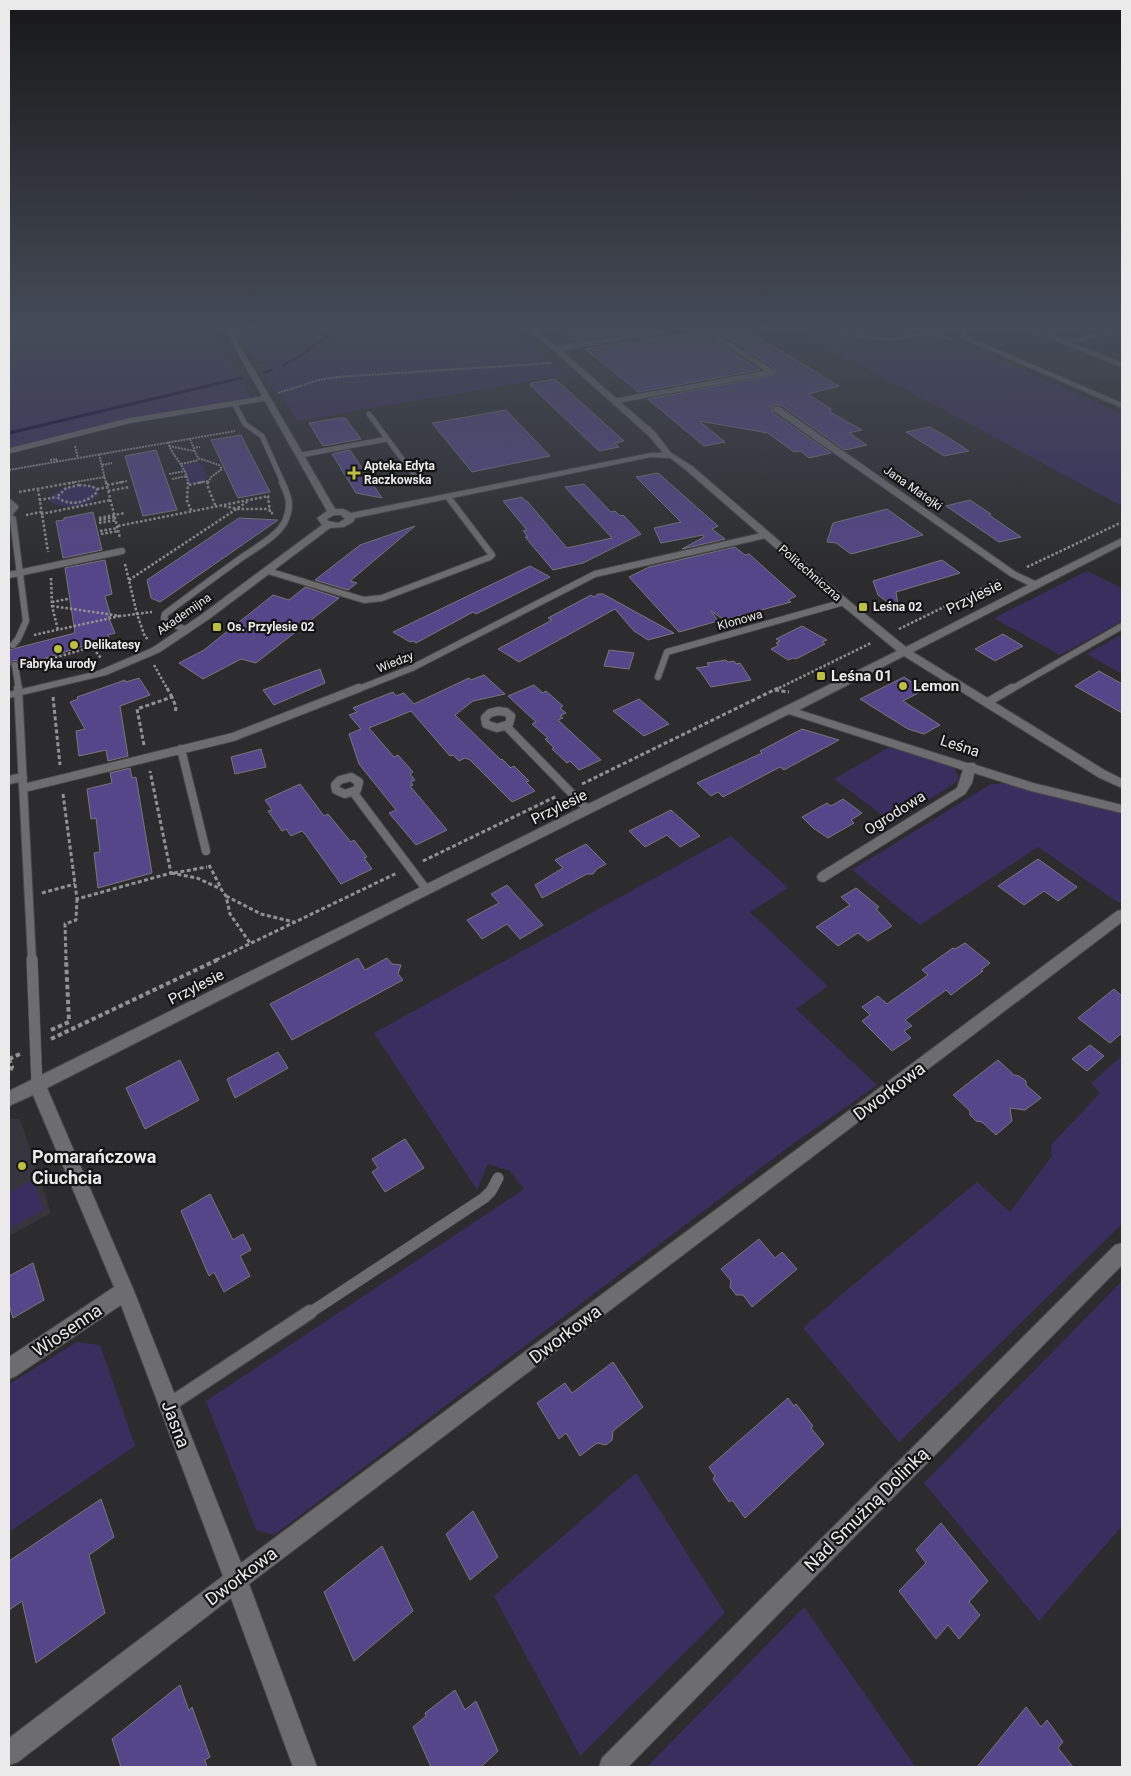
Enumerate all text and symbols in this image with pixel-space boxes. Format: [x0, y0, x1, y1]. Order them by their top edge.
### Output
place label: Apteka Edyta Raczkowska [364, 459, 435, 487]
street label: Jana Matejki [881, 463, 945, 513]
marker: Apteka Edyta Raczkowska [348, 467, 360, 479]
street label: Politechniczna [776, 542, 844, 604]
street label: Przylesie [943, 576, 1005, 618]
street label: Akademijna [154, 590, 214, 638]
place label: Leśna 02 [873, 600, 922, 614]
marker: Leśna 02 [857, 601, 869, 613]
street label: Klonowa [716, 607, 764, 633]
place label: Os. Przylesie 02 [227, 620, 315, 634]
marker: Os. Przylesie 02 [211, 621, 223, 633]
place label: Delikatesy [84, 638, 141, 652]
marker: Delikatesy [68, 639, 80, 651]
marker: Fabryka urody [52, 643, 64, 655]
street label: Wiedzy [375, 648, 416, 676]
place label: Fabryka urody [20, 657, 97, 671]
place label: Leśna 01 [831, 667, 892, 685]
marker: Leśna 01 [815, 670, 827, 682]
place label: Lemon [913, 677, 959, 695]
marker: Lemon [897, 680, 909, 692]
street label: Leśna [938, 731, 982, 761]
street label: Przylesie [528, 786, 590, 828]
street label: Ogrodowa [861, 787, 929, 839]
street label: Przylesie [165, 965, 227, 1009]
street label: Dworkowa [849, 1057, 929, 1125]
place label: Pomarańczowa Ciuchcia [32, 1146, 157, 1188]
marker: Pomarańczowa Ciuchcia [16, 1160, 28, 1172]
street label: Wiosenna [28, 1299, 106, 1361]
street label: Dworkowa [525, 1300, 605, 1368]
street label: Jasna [157, 1397, 195, 1451]
street label: Nad Smużną Dolinką [800, 1443, 932, 1575]
street label: Dworkowa [201, 1542, 281, 1610]

